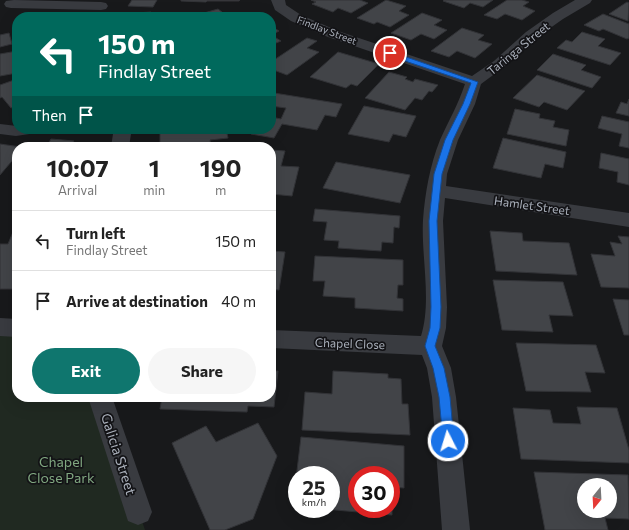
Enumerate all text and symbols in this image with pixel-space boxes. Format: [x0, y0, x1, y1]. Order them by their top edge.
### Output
street label: Findlay Street [296, 13, 358, 47]
street label: Taringa Street [484, 18, 552, 78]
text: 150 m [98, 26, 175, 60]
icon: left [32, 28, 84, 80]
pin [373, 36, 407, 70]
icon: arrive [379, 42, 401, 64]
text: Findlay Street [98, 60, 211, 82]
icon: arrive [75, 104, 97, 126]
text: Then [32, 106, 67, 124]
text: 10:07 [47, 153, 109, 182]
text: 1 [149, 153, 160, 182]
text: 190 [200, 153, 241, 182]
text: Arrival [58, 182, 97, 198]
text: min [143, 182, 165, 198]
text: m [215, 182, 226, 198]
street label: Hamlet Street [493, 193, 571, 217]
text: Turn left [66, 224, 125, 242]
icon: left [32, 230, 54, 252]
text: 150 m [215, 232, 256, 250]
text: Findlay Street [66, 242, 148, 258]
icon: arrive [32, 290, 54, 312]
text: Arrive at destination [66, 292, 208, 310]
text: 40 m [221, 292, 256, 310]
street label: Chapel Close [315, 335, 385, 351]
button: Exit [32, 348, 140, 394]
button: Share [148, 348, 256, 394]
street label: Galicia Street [98, 411, 140, 497]
position arrow [427, 420, 469, 462]
park label: Chapel Close Park [27, 453, 95, 486]
speed limit sign: 30 [348, 466, 400, 518]
text: 25 [302, 475, 326, 499]
north arrow [577, 478, 617, 518]
map controls [577, 478, 617, 518]
text: km/h [302, 496, 326, 508]

